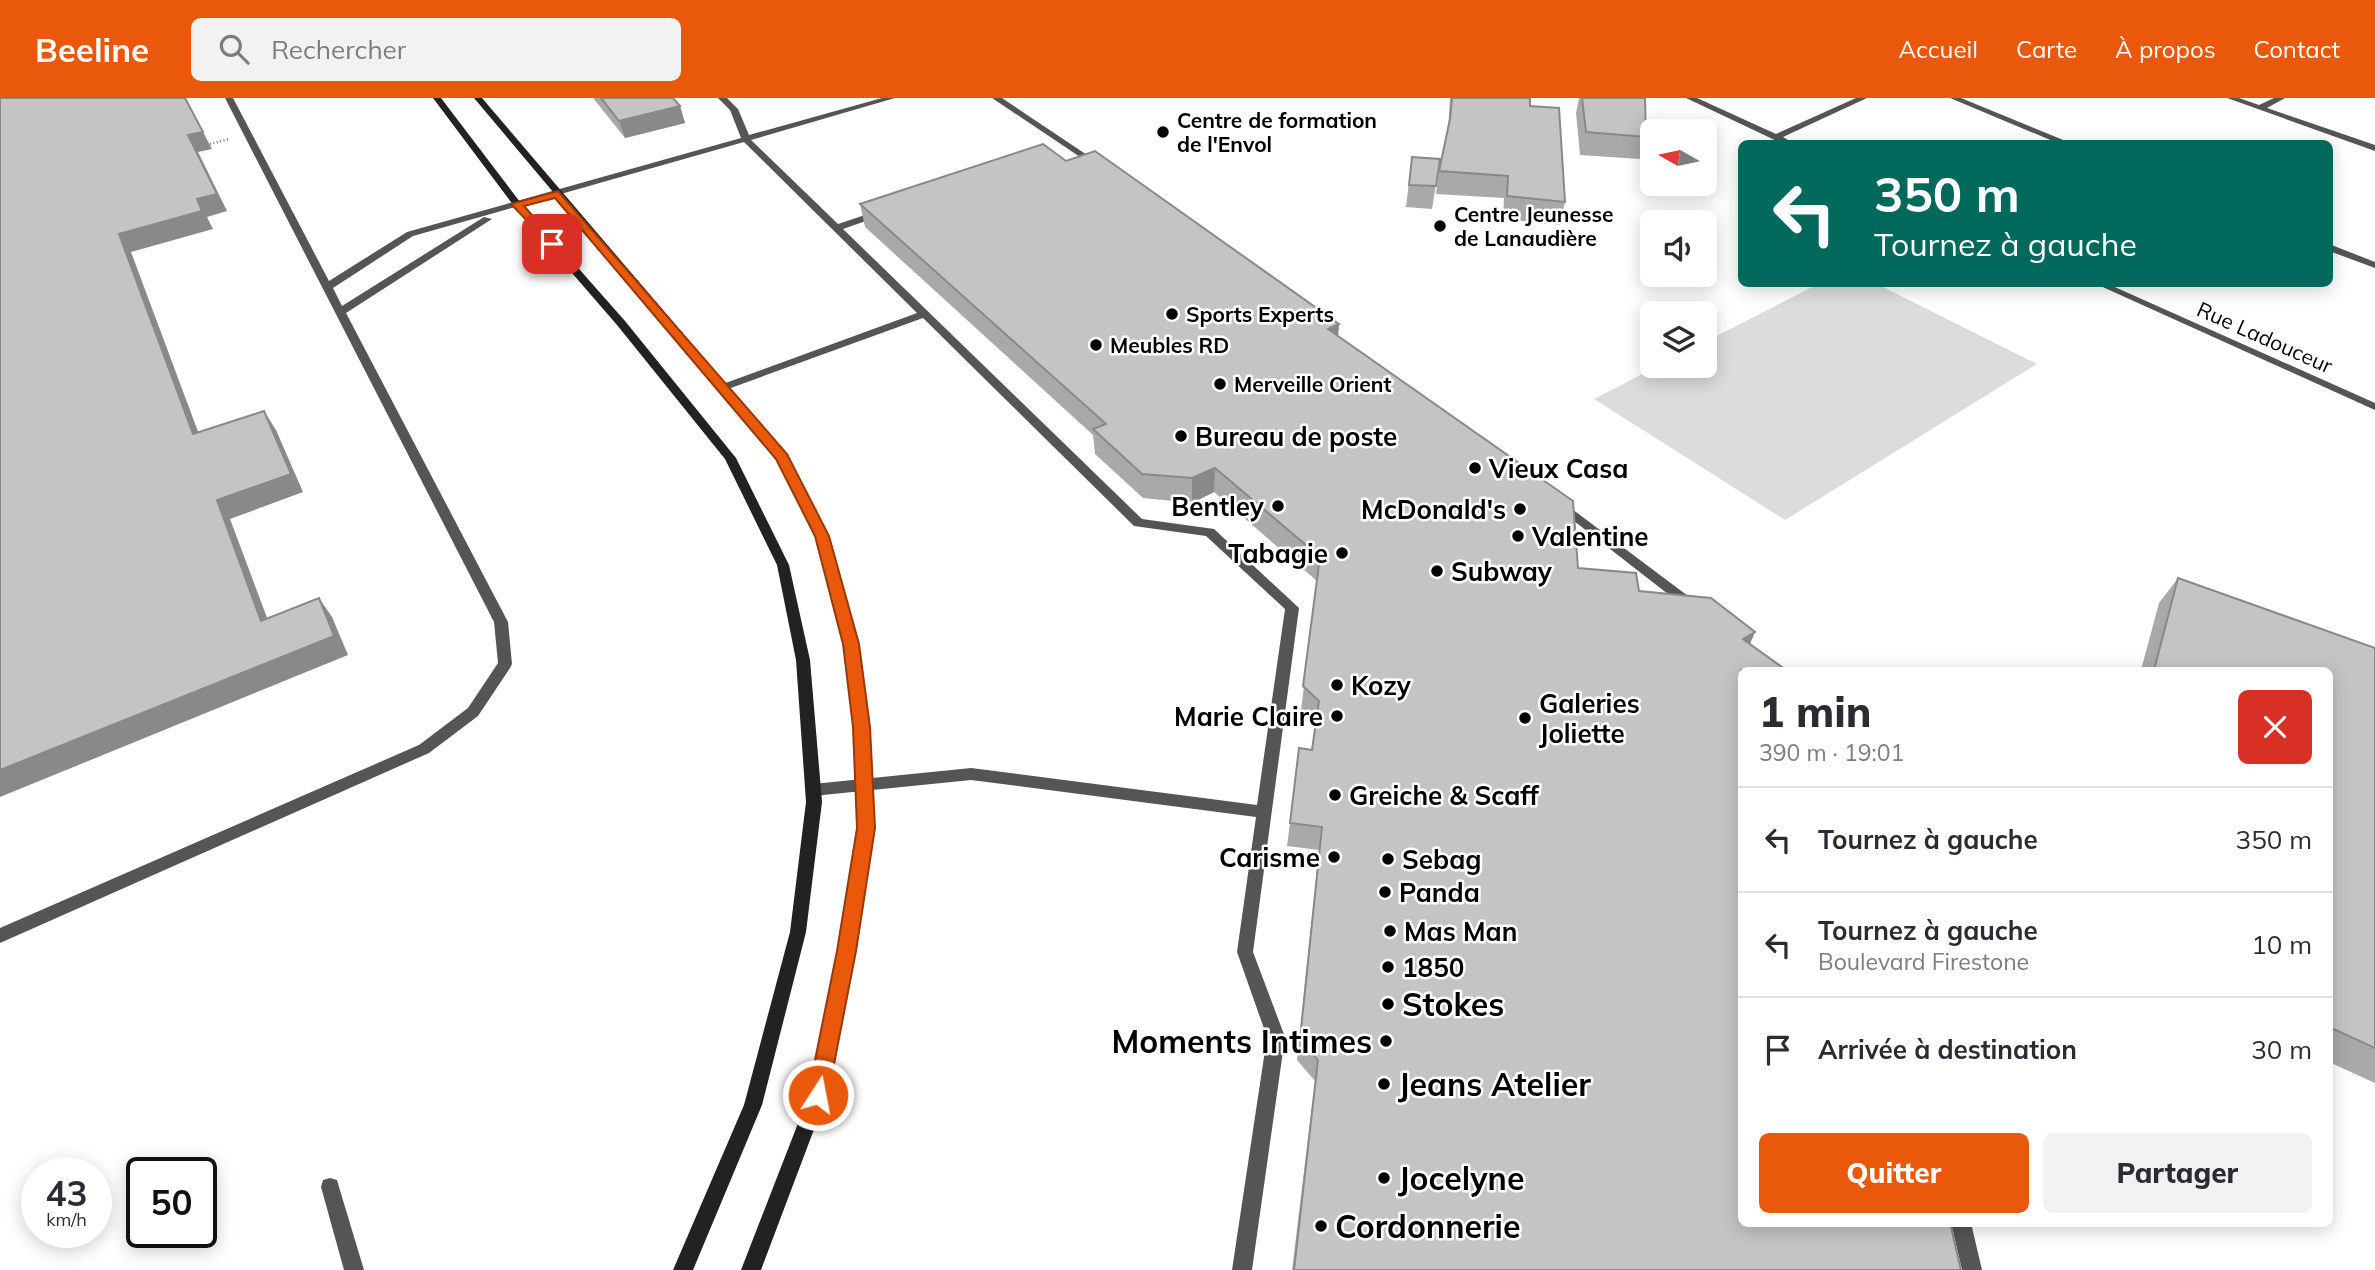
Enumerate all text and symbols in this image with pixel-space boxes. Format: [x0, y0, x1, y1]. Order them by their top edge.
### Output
search box [191, 18, 681, 81]
text: Beeline [35, 29, 149, 70]
icon: search [215, 30, 253, 68]
text: Rechercher [271, 33, 406, 66]
text: Accueil [1899, 34, 1978, 64]
text: Carte [2016, 34, 2077, 64]
text: À propos [2115, 34, 2216, 64]
text: Contact [2254, 34, 2340, 64]
place label: Centre de formation de l'Envol [1177, 107, 1377, 157]
north arrow [1640, 119, 1717, 196]
map controls [1640, 119, 1717, 378]
marker: Centre de formation de l'Envol [1155, 124, 1171, 140]
text: 350 m [1874, 163, 2020, 224]
icon: left [1759, 168, 1850, 259]
place label: Centre Jeunesse de Lanaudière [1454, 201, 1613, 251]
button: sound [1640, 210, 1717, 287]
pin [522, 214, 582, 274]
marker: Centre Jeunesse de Lanaudière [1432, 218, 1448, 234]
text: Tournez à gauche [1874, 224, 2137, 264]
icon: arrive [533, 225, 571, 263]
street label: Rue Ladouceur [2193, 296, 2337, 379]
place label: Sports Experts [1186, 301, 1334, 327]
button: layers [1640, 301, 1717, 378]
marker: Sports Experts [1164, 306, 1180, 322]
place label: Meubles RD [1110, 332, 1229, 358]
marker: Meubles RD [1088, 337, 1104, 353]
place label: Merveille Orient [1234, 371, 1392, 397]
marker: Merveille Orient [1212, 376, 1228, 392]
place label: Bureau de poste [1195, 420, 1397, 453]
marker: Bureau de poste [1173, 428, 1189, 444]
place label: Vieux Casa [1488, 452, 1628, 485]
marker: Vieux Casa [1467, 460, 1483, 476]
place label: Bentley [1171, 490, 1265, 523]
place label: McDonald's [1361, 493, 1506, 526]
marker: Bentley [1270, 498, 1286, 514]
marker: McDonald's [1512, 501, 1528, 517]
place label: Valentine [1531, 520, 1649, 553]
marker: Valentine [1510, 528, 1526, 544]
place label: Tabagie [1228, 537, 1328, 570]
marker: Tabagie [1334, 545, 1350, 561]
place label: Subway [1451, 555, 1553, 588]
marker: Subway [1429, 563, 1445, 579]
place label: Kozy [1351, 669, 1412, 702]
marker: Kozy [1329, 677, 1345, 693]
text: 1 min [1759, 685, 1872, 738]
place label: Galeries Joliette [1539, 687, 1640, 750]
button: close [2238, 690, 2312, 764]
place label: Marie Claire [1174, 700, 1323, 733]
marker: Marie Claire [1329, 708, 1345, 724]
marker: Galeries Joliette [1517, 710, 1533, 726]
text: 390 m · 19:01 [1759, 738, 1904, 767]
place label: Greiche & Scaff [1349, 779, 1539, 812]
marker: Greiche & Scaff [1327, 787, 1343, 803]
icon: left [1759, 821, 1797, 859]
text: Tournez à gauche [1818, 823, 2038, 856]
text: 350 m [2236, 823, 2312, 856]
place label: Carisme [1219, 841, 1320, 874]
place label: Sebag [1402, 843, 1481, 876]
marker: Carisme [1326, 849, 1342, 865]
marker: Sebag [1380, 851, 1396, 867]
place label: Panda [1399, 876, 1480, 909]
marker: Panda [1377, 884, 1393, 900]
text: Tournez à gauche [1818, 914, 2038, 947]
place label: Mas Man [1404, 915, 1517, 948]
marker: Mas Man [1382, 923, 1398, 939]
icon: left [1759, 926, 1797, 964]
text: 10 m [2251, 928, 2312, 961]
text: Boulevard Firestone [1818, 947, 2029, 976]
place label: 1850 [1402, 951, 1464, 984]
marker: 1850 [1380, 959, 1396, 975]
place label: Stokes [1402, 984, 1504, 1024]
marker: Stokes [1380, 996, 1396, 1012]
place label: Moments Intimes [1111, 1021, 1372, 1061]
icon: arrive [1759, 1031, 1797, 1069]
marker: Moments Intimes [1378, 1033, 1394, 1049]
text: Arrivée à destination [1818, 1033, 2077, 1066]
text: 30 m [2251, 1033, 2312, 1066]
position arrow [781, 1058, 855, 1132]
place label: Jeans Atelier [1398, 1064, 1591, 1104]
marker: Jeans Atelier [1376, 1076, 1392, 1092]
button: Quitter [1759, 1133, 2029, 1213]
button: Partager [2043, 1133, 2312, 1213]
speed limit sign: 50 [126, 1157, 217, 1248]
place label: Jocelyne [1398, 1158, 1524, 1198]
marker: Jocelyne [1376, 1170, 1392, 1186]
text: 43 [45, 1171, 88, 1215]
place label: Cordonnerie [1335, 1206, 1520, 1246]
text: km/h [46, 1208, 87, 1231]
marker: Cordonnerie [1313, 1218, 1329, 1234]

